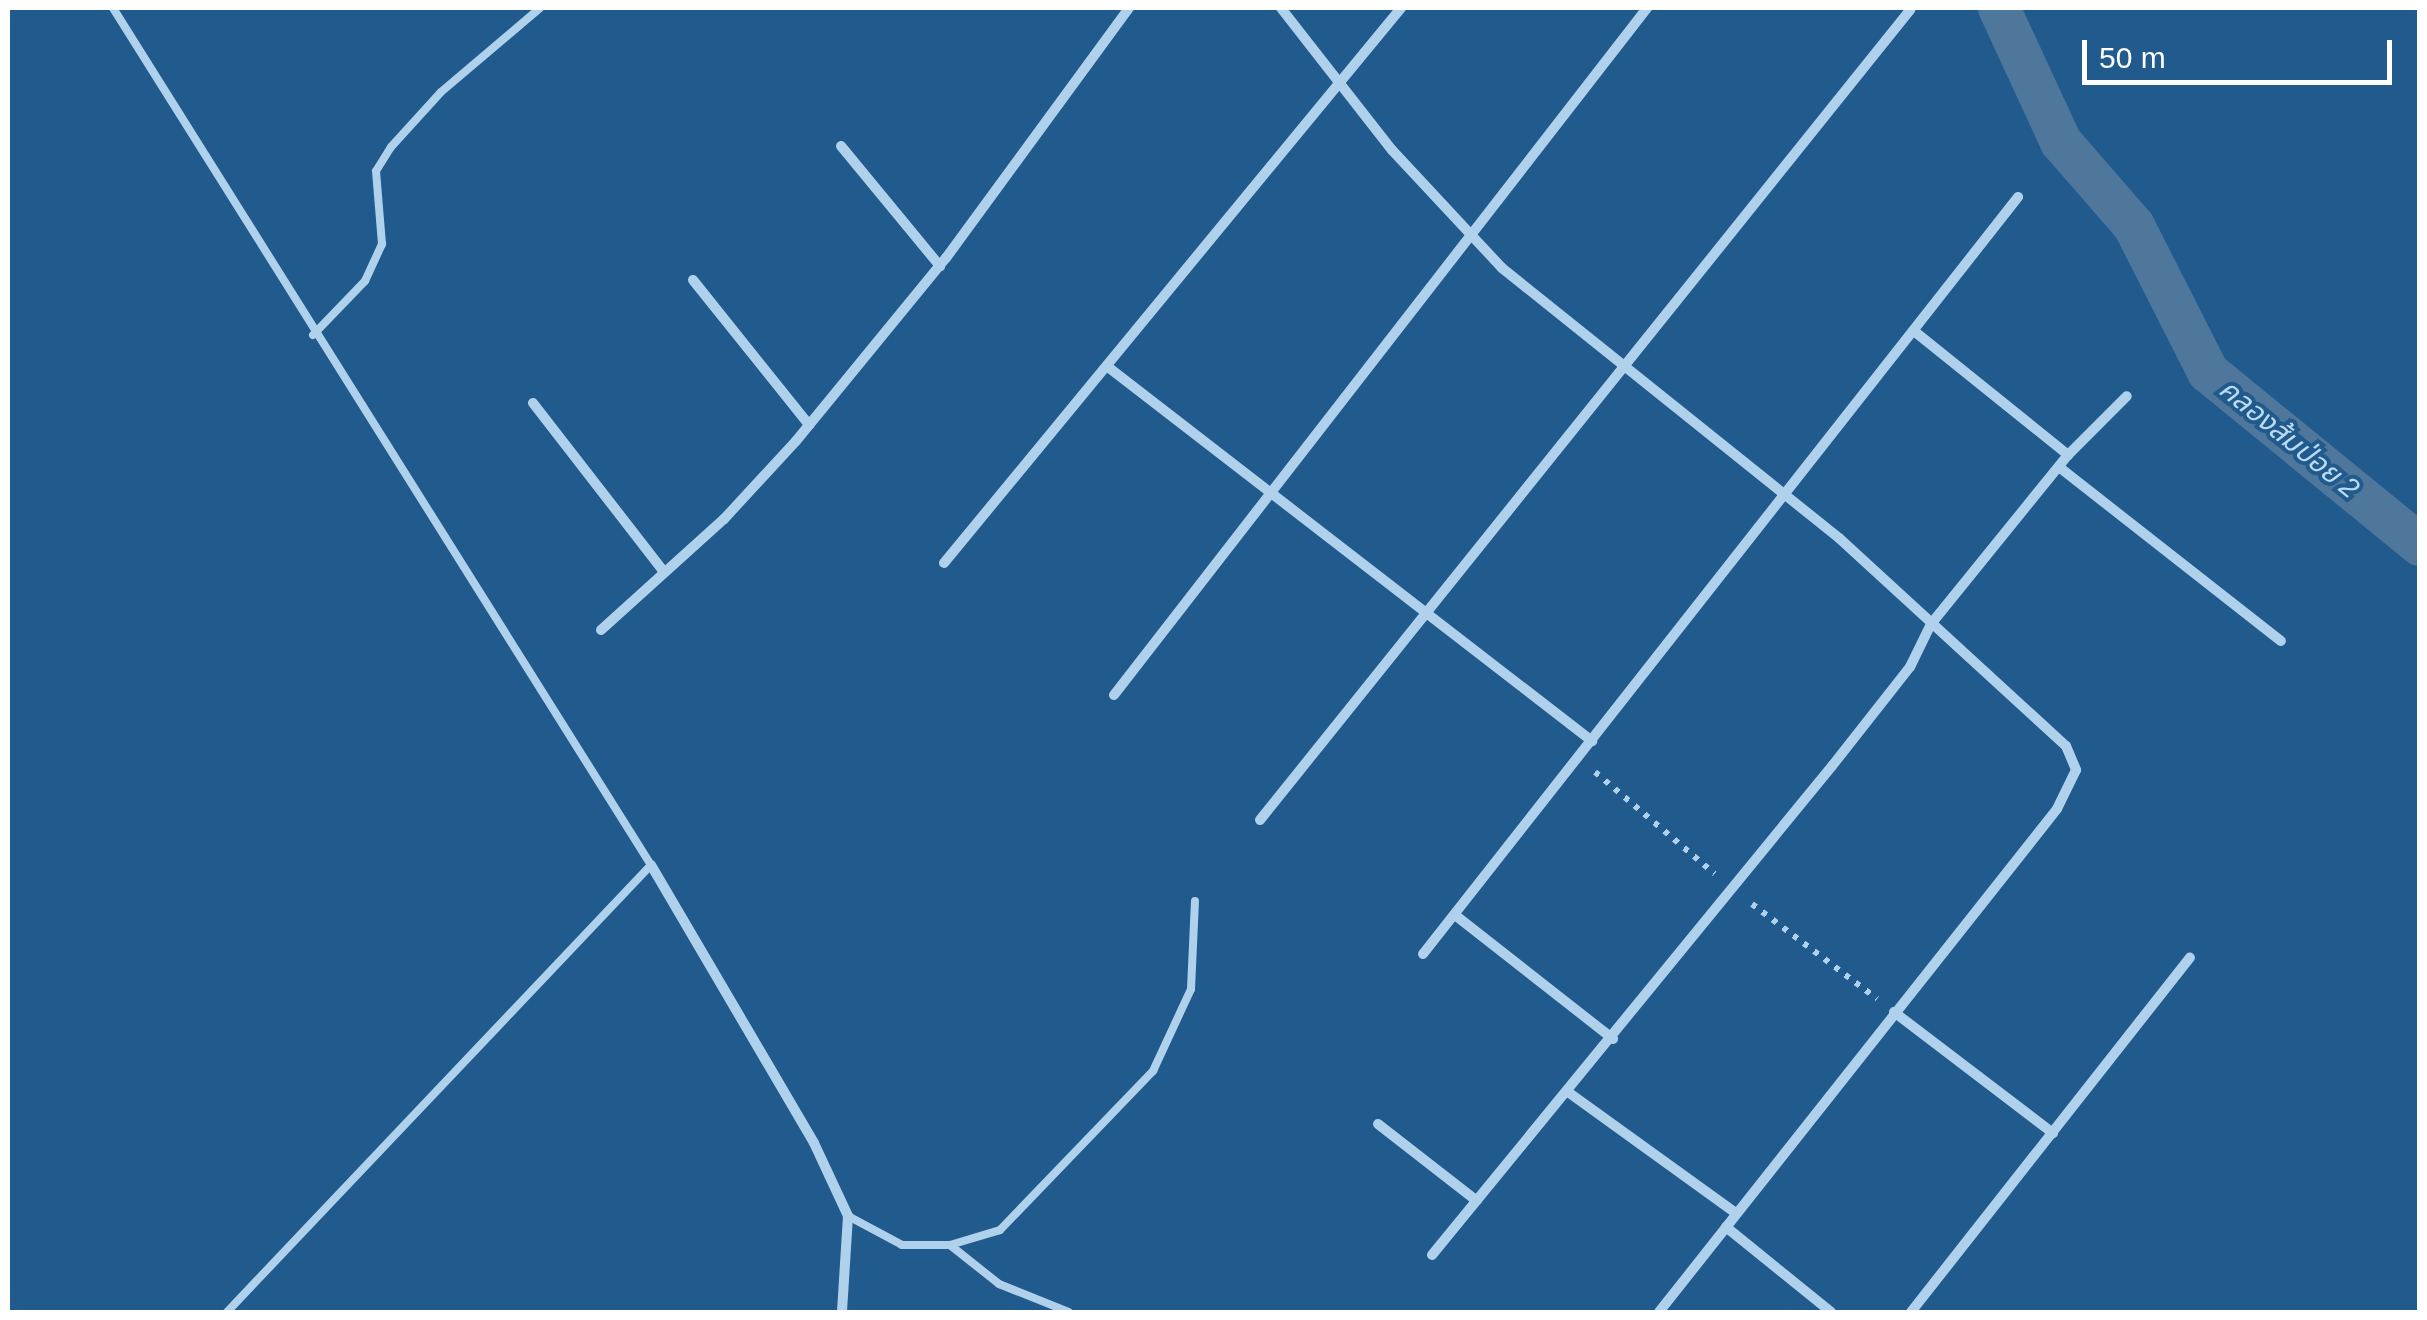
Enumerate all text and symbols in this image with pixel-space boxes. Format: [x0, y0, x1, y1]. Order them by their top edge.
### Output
scale bar [2087, 20, 2397, 82]
text: 50 m [2099, 41, 2166, 74]
water label: คลองส้มป่อย 2 [2212, 372, 2366, 506]

